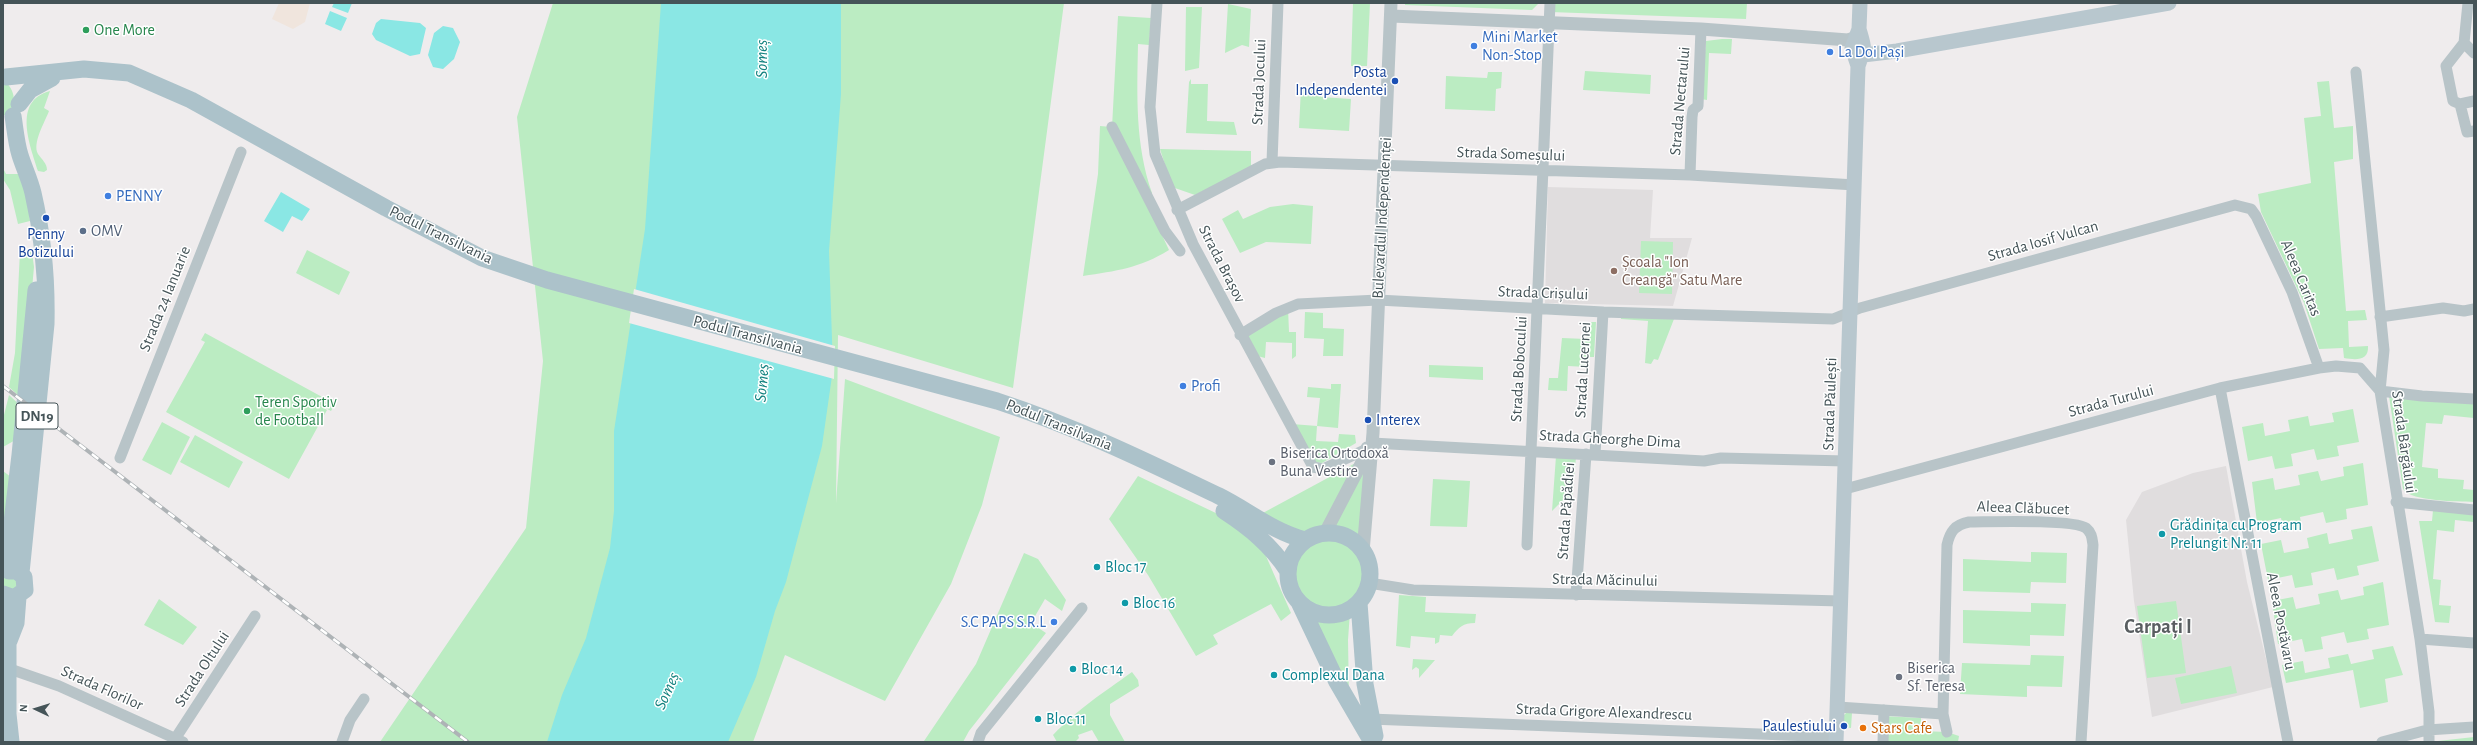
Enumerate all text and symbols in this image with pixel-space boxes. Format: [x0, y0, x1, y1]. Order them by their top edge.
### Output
place label: One More [94, 20, 155, 40]
marker: One More [81, 25, 91, 35]
place label: Mini Market Non-Stop [1482, 27, 1558, 65]
street label: Strada Jocului [1248, 39, 1270, 125]
water label: Someș [752, 40, 772, 78]
marker: Mini Market Non-Stop [1469, 41, 1479, 51]
place label: La Doi Pași [1838, 42, 1904, 62]
street label: Strada Nectarului [1666, 46, 1694, 156]
marker: La Doi Pași [1825, 47, 1835, 57]
place label: Posta Independentei [1295, 62, 1387, 100]
marker: Posta Independentei [1390, 76, 1400, 86]
street label: Bulevardul Independenței [1368, 137, 1396, 299]
street label: Strada Someșului [1456, 143, 1566, 165]
place label: PENNY [116, 186, 162, 206]
marker: PENNY [103, 191, 113, 201]
street label: Podul Transilvania [386, 202, 496, 268]
marker: Penny Botizului [41, 213, 51, 223]
street label: Strada Iosif Vulcan [1985, 216, 2101, 266]
place label: OMV [91, 221, 123, 241]
street label: Strada Brașov [1194, 222, 1250, 306]
place label: Penny Botizului [18, 224, 74, 262]
marker: OMV [78, 226, 88, 236]
street label: Aleea Caritas [2276, 237, 2326, 319]
street label: Strada 24 Ianuarie [135, 243, 195, 355]
place label: Școala "Ion Creangă" Satu Mare [1622, 252, 1742, 290]
marker: Școala "Ion Creangă" Satu Mare [1609, 266, 1619, 276]
street label: Strada Crișului [1497, 282, 1589, 304]
street label: Podul Transilvania [691, 311, 805, 359]
street label: Strada Bobocului [1507, 316, 1531, 422]
street label: Strada Lucernei [1571, 321, 1595, 419]
street label: Strada Păulești [1819, 357, 1841, 451]
water label: Someș [750, 363, 774, 403]
place label: Profi [1191, 376, 1221, 396]
street label: Strada Turului [2066, 380, 2156, 422]
marker: Profi [1178, 381, 1188, 391]
street label: Strada Bârgăului [2387, 389, 2421, 495]
place label: Teren Sportiv de Football [255, 392, 337, 430]
street label: Podul Transilvania [1003, 395, 1115, 455]
road number: DN19 [16, 403, 58, 429]
marker: Teren Sportiv de Football [242, 406, 252, 416]
place label: Interex [1376, 410, 1420, 430]
marker: Interex [1363, 415, 1373, 425]
street label: Strada Gheorghe Dima [1539, 426, 1681, 452]
place label: Biserica Ortodoxă Buna Vestire [1280, 443, 1389, 481]
marker: Biserica Ortodoxă Buna Vestire [1267, 457, 1277, 467]
street label: Strada Păpădiei [1553, 462, 1579, 560]
street label: Aleea Clăbucet [1976, 497, 2070, 519]
place label: Grădiniţa cu Program Prelungit Nr. 11 [2170, 515, 2302, 553]
marker: Grădiniţa cu Program Prelungit Nr. 11 [2157, 529, 2167, 539]
place label: Bloc 17 [1105, 557, 1146, 577]
marker: Bloc 17 [1092, 562, 1102, 572]
street label: Strada Măcinului [1552, 569, 1658, 591]
street label: Aleea Postăvaru [2262, 571, 2300, 671]
place label: Bloc 16 [1133, 593, 1175, 613]
marker: Bloc 16 [1120, 598, 1130, 608]
place label: S.C PAPS S.R.L [961, 612, 1046, 632]
district label: Carpați I [2124, 615, 2192, 639]
marker: S.C PAPS S.R.L [1049, 617, 1059, 627]
street label: Strada Oltului [170, 627, 234, 711]
place label: Biserica Sf. Teresa [1907, 658, 1965, 696]
place label: Bloc 14 [1081, 659, 1123, 679]
street label: Strada Florilor [58, 661, 146, 715]
marker: Bloc 14 [1068, 664, 1078, 674]
place label: Complexul Dana [1282, 665, 1385, 685]
water label: Someș [650, 669, 684, 713]
marker: Complexul Dana [1269, 670, 1279, 680]
marker: Biserica Sf. Teresa [1894, 672, 1904, 682]
north arrow [16, 689, 56, 729]
street label: Strada Grigore Alexandrescu [1516, 699, 1692, 725]
text: N [18, 704, 29, 712]
place label: Bloc 11 [1046, 709, 1086, 729]
marker: Bloc 11 [1033, 714, 1043, 724]
place label: Paulestiului [1762, 716, 1836, 736]
place label: Stars Cafe [1871, 718, 1932, 738]
marker: Paulestiului [1839, 721, 1849, 731]
marker: Stars Cafe [1858, 723, 1868, 733]

